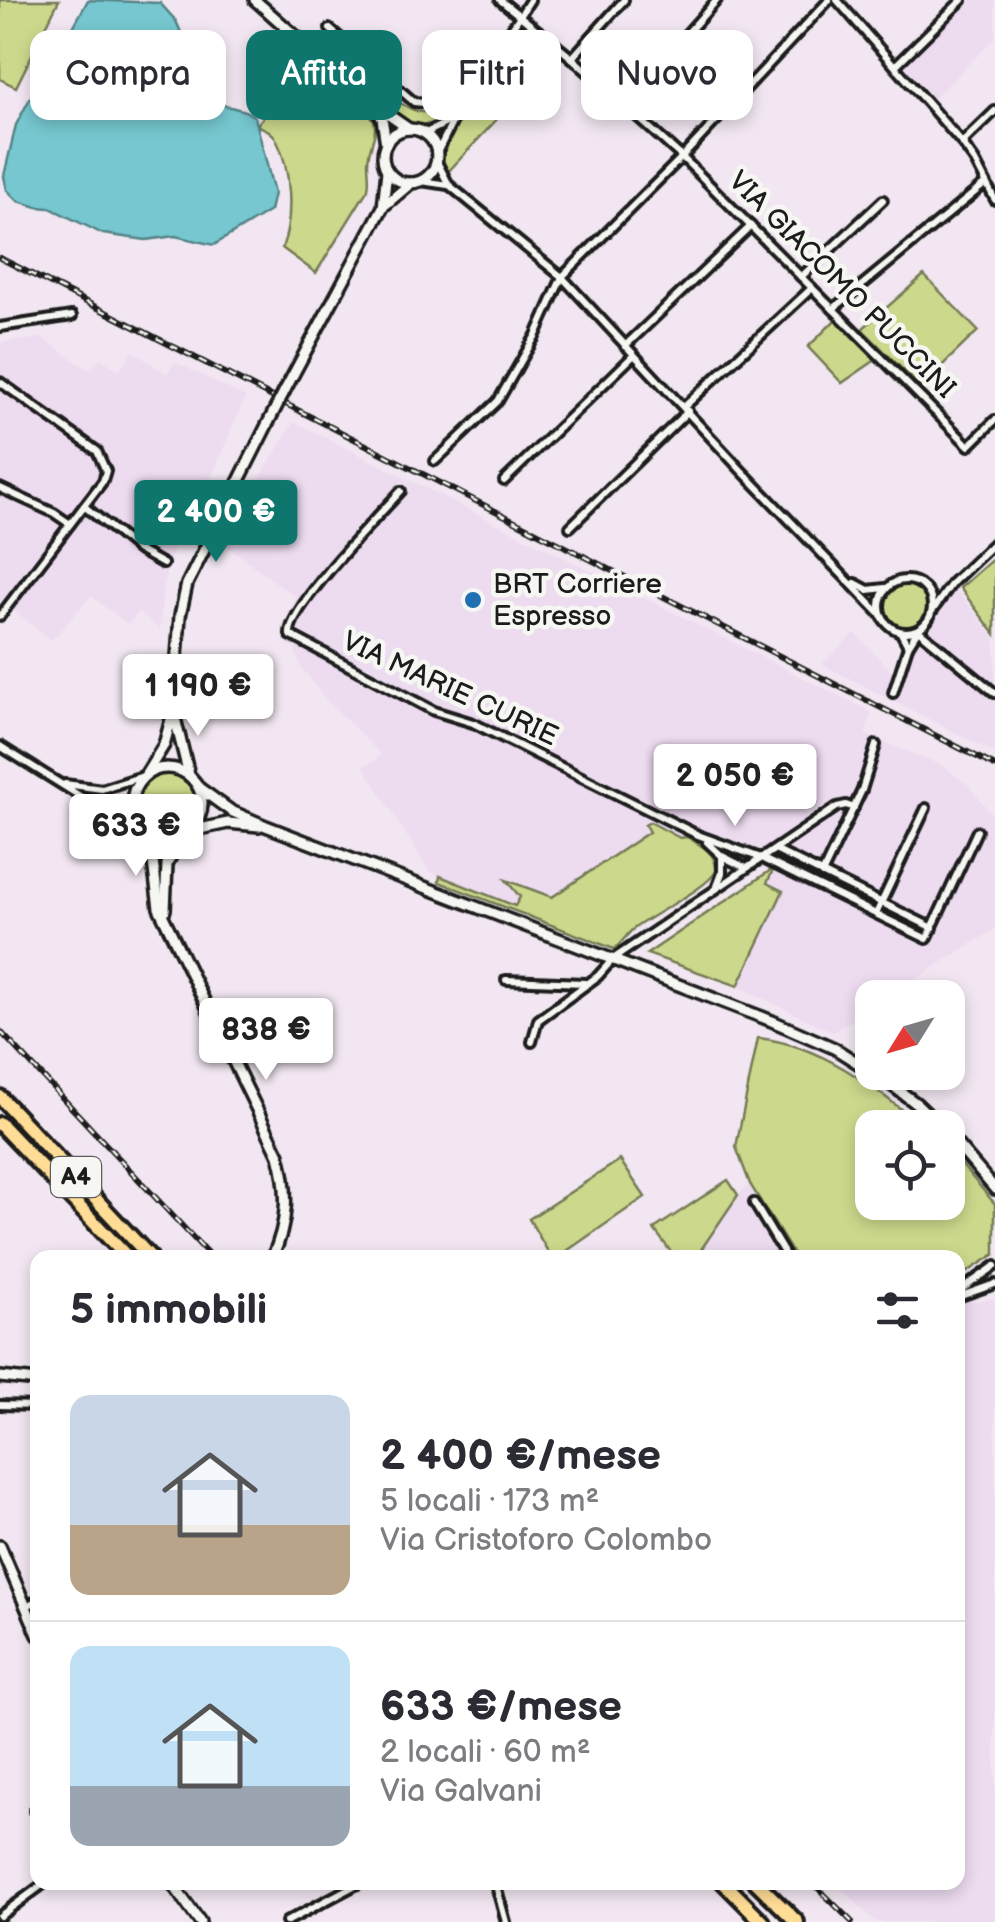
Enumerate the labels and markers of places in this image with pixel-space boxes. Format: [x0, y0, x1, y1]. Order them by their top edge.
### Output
pin: 2 400 € [124, 480, 308, 565]
place label: BRT Corriere Espresso [493, 568, 662, 633]
marker: BRT Corriere Espresso [462, 589, 484, 611]
pin: 1 190 € [106, 654, 290, 739]
pin: 2 050 € [643, 744, 827, 829]
pin: 633 € [66, 794, 206, 879]
pin: 838 € [196, 998, 336, 1083]

